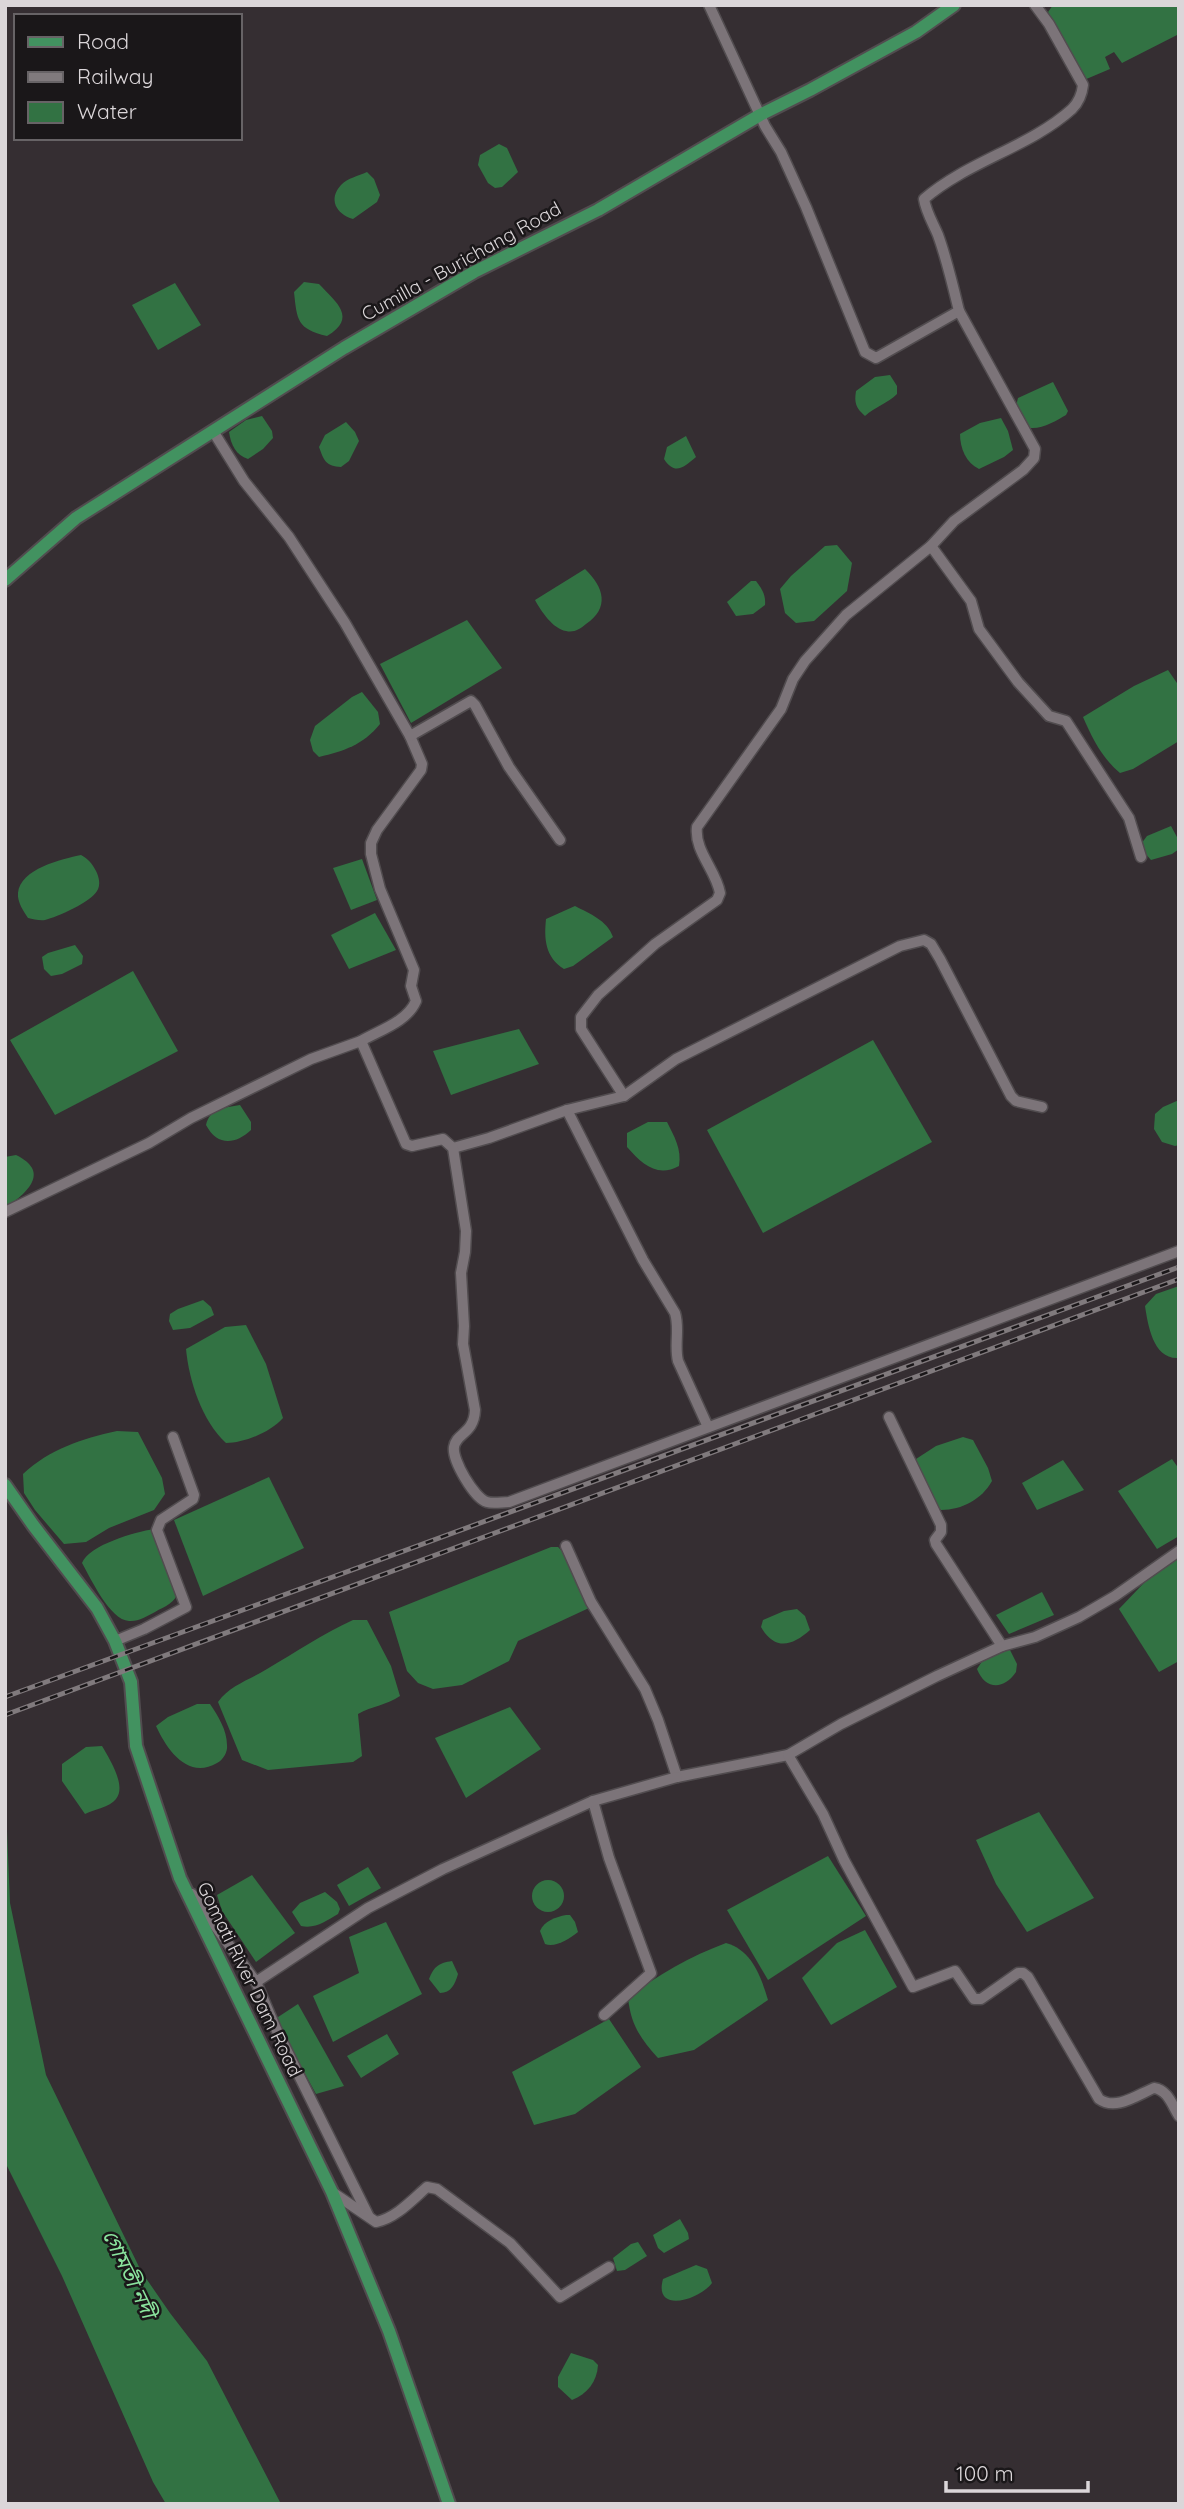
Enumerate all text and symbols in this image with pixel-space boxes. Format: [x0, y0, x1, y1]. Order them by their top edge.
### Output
legend [14, 14, 242, 140]
text: Road [77, 28, 129, 54]
text: Railway [77, 63, 153, 89]
text: Water [77, 98, 137, 124]
street label: Cumilla - Burichang Road [357, 196, 565, 326]
street label: Gomati River Dam Road [192, 1878, 308, 2080]
water label: গোমতী নদী [97, 2225, 164, 2326]
scale bar [946, 2450, 1088, 2494]
text: 100 m [956, 2460, 1014, 2486]

